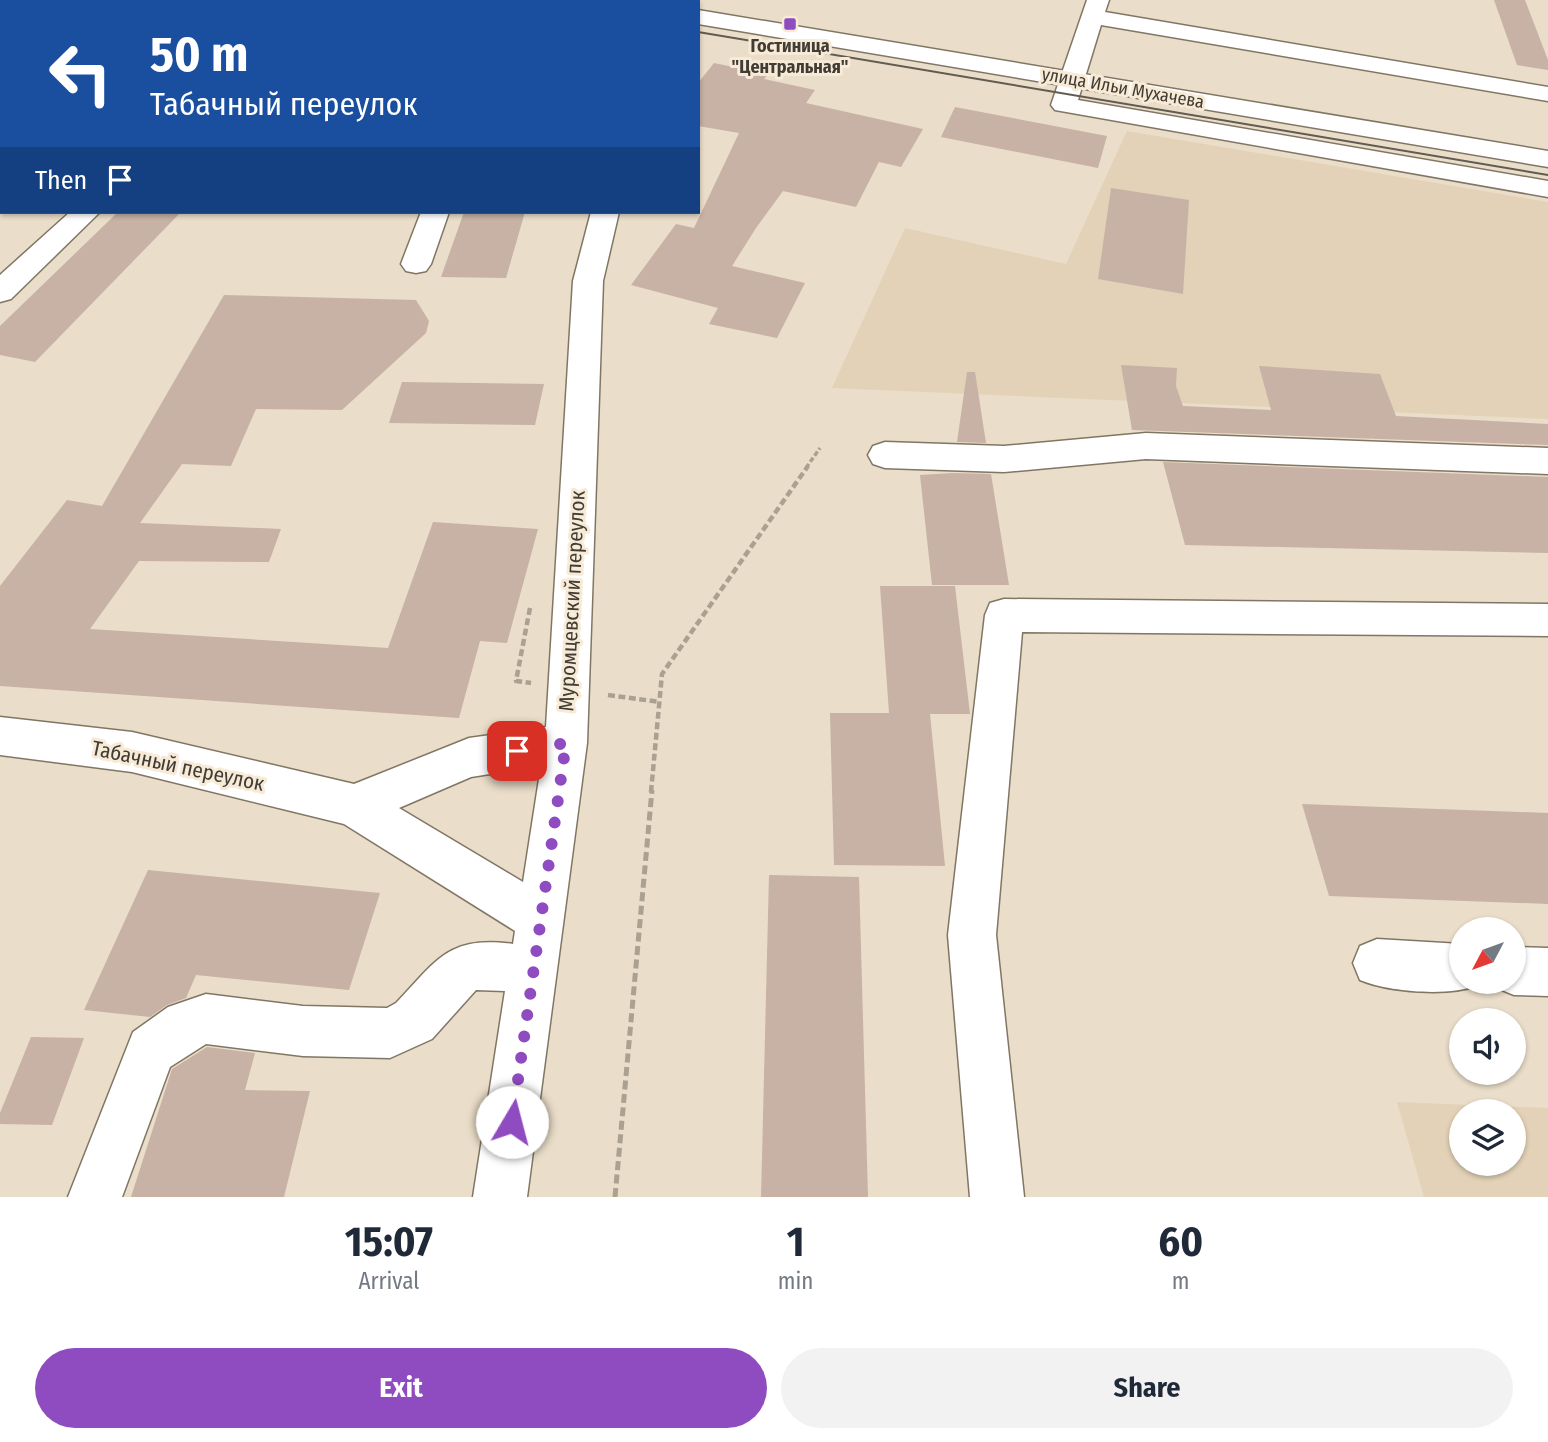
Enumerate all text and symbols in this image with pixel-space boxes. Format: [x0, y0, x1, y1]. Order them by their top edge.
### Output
marker: Гостиница "Центральная" [782, 16, 798, 32]
text: 50 m [150, 25, 248, 84]
icon: left [35, 28, 126, 119]
place label: Гостиница "Центральная" [732, 35, 848, 78]
street label: улица Ильи Мухачева [1040, 63, 1206, 113]
text: Табачный переулок [150, 85, 417, 123]
icon: arrive [101, 161, 139, 199]
text: Then [35, 165, 87, 196]
street label: Муромцевский переулок [553, 490, 591, 712]
pin [487, 721, 547, 781]
icon: arrive [498, 732, 536, 770]
street label: Табачный переулок [89, 735, 267, 797]
north arrow [1449, 917, 1526, 994]
map controls [1449, 917, 1526, 1176]
button: sound [1449, 1008, 1526, 1085]
position arrow [475, 1085, 549, 1159]
button: layers [1449, 1099, 1526, 1176]
text: 15:07 [345, 1217, 433, 1267]
text: 1 [787, 1217, 804, 1267]
text: 60 [1158, 1217, 1203, 1267]
text: Arrival [358, 1267, 419, 1295]
text: min [778, 1267, 813, 1295]
text: m [1172, 1267, 1190, 1295]
button: Exit [35, 1348, 767, 1428]
button: Share [781, 1348, 1513, 1428]

